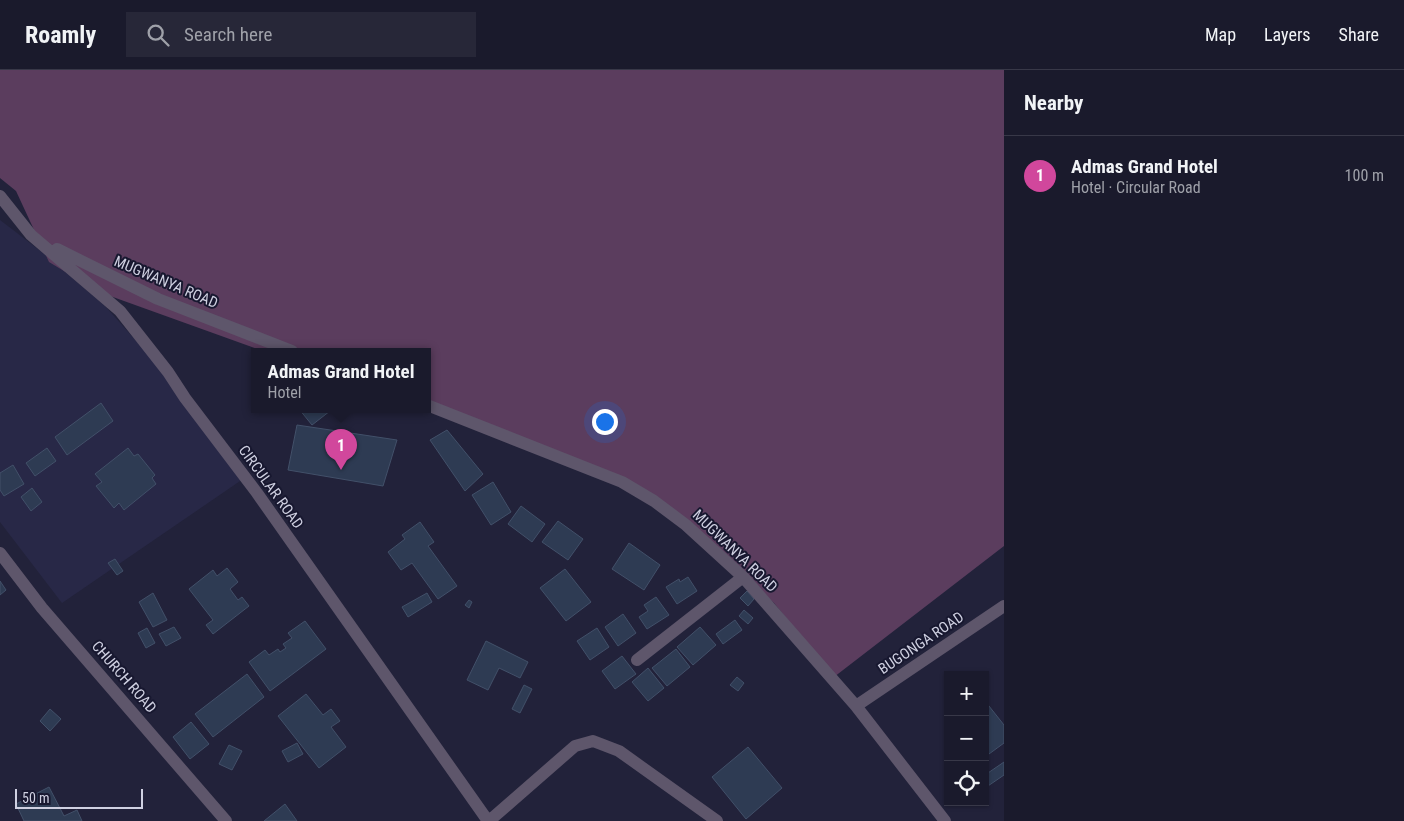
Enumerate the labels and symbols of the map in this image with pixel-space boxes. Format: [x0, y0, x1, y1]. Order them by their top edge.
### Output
street label: MUGWANYA ROAD [111, 252, 221, 312]
your location [592, 409, 618, 435]
pin: 1 [325, 429, 357, 470]
street label: CIRCULAR ROAD [235, 442, 307, 532]
street label: MUGWANYA ROAD [689, 506, 781, 596]
street label: BUGONGA ROAD [875, 608, 967, 678]
street label: CHURCH ROAD [88, 637, 160, 717]
scale bar [15, 786, 142, 809]

